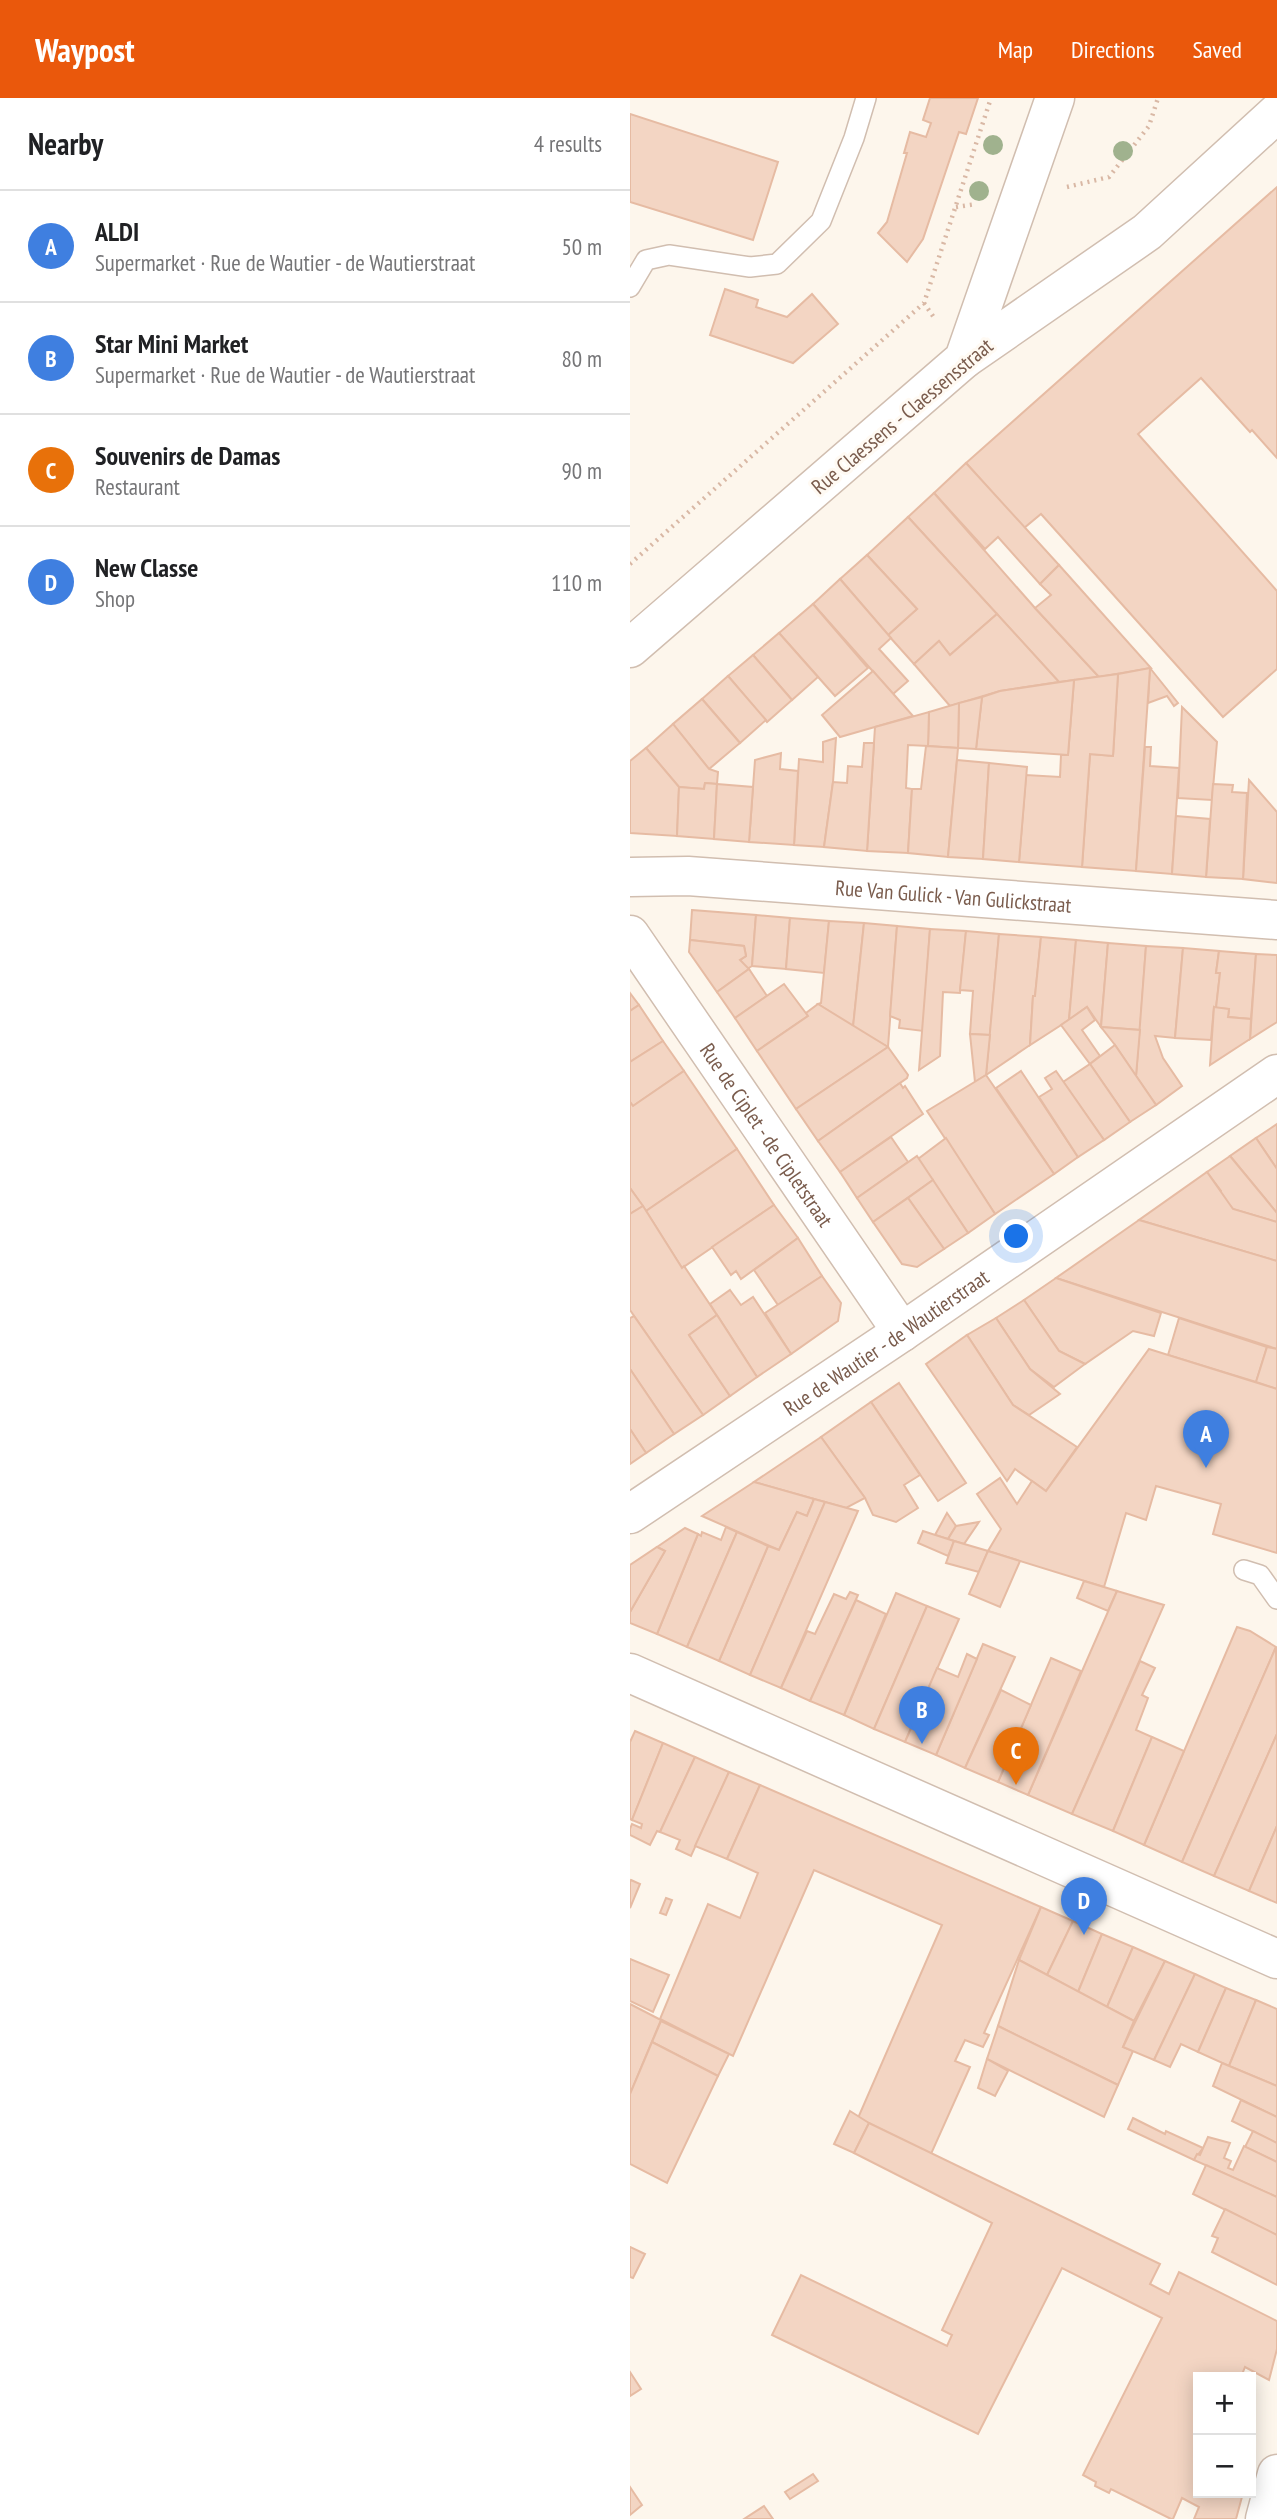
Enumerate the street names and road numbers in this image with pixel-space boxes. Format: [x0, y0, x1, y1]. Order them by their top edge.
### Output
street label: Rue Claessens - Claessensstraat [806, 332, 998, 500]
street label: Rue Van Gulick - Van Gulickstraat [834, 874, 1072, 918]
street label: Rue de Ciplet - de Cipletstraat [694, 1038, 839, 1232]
street label: Rue de Wautier - de Wautierstraat [778, 1263, 994, 1421]

